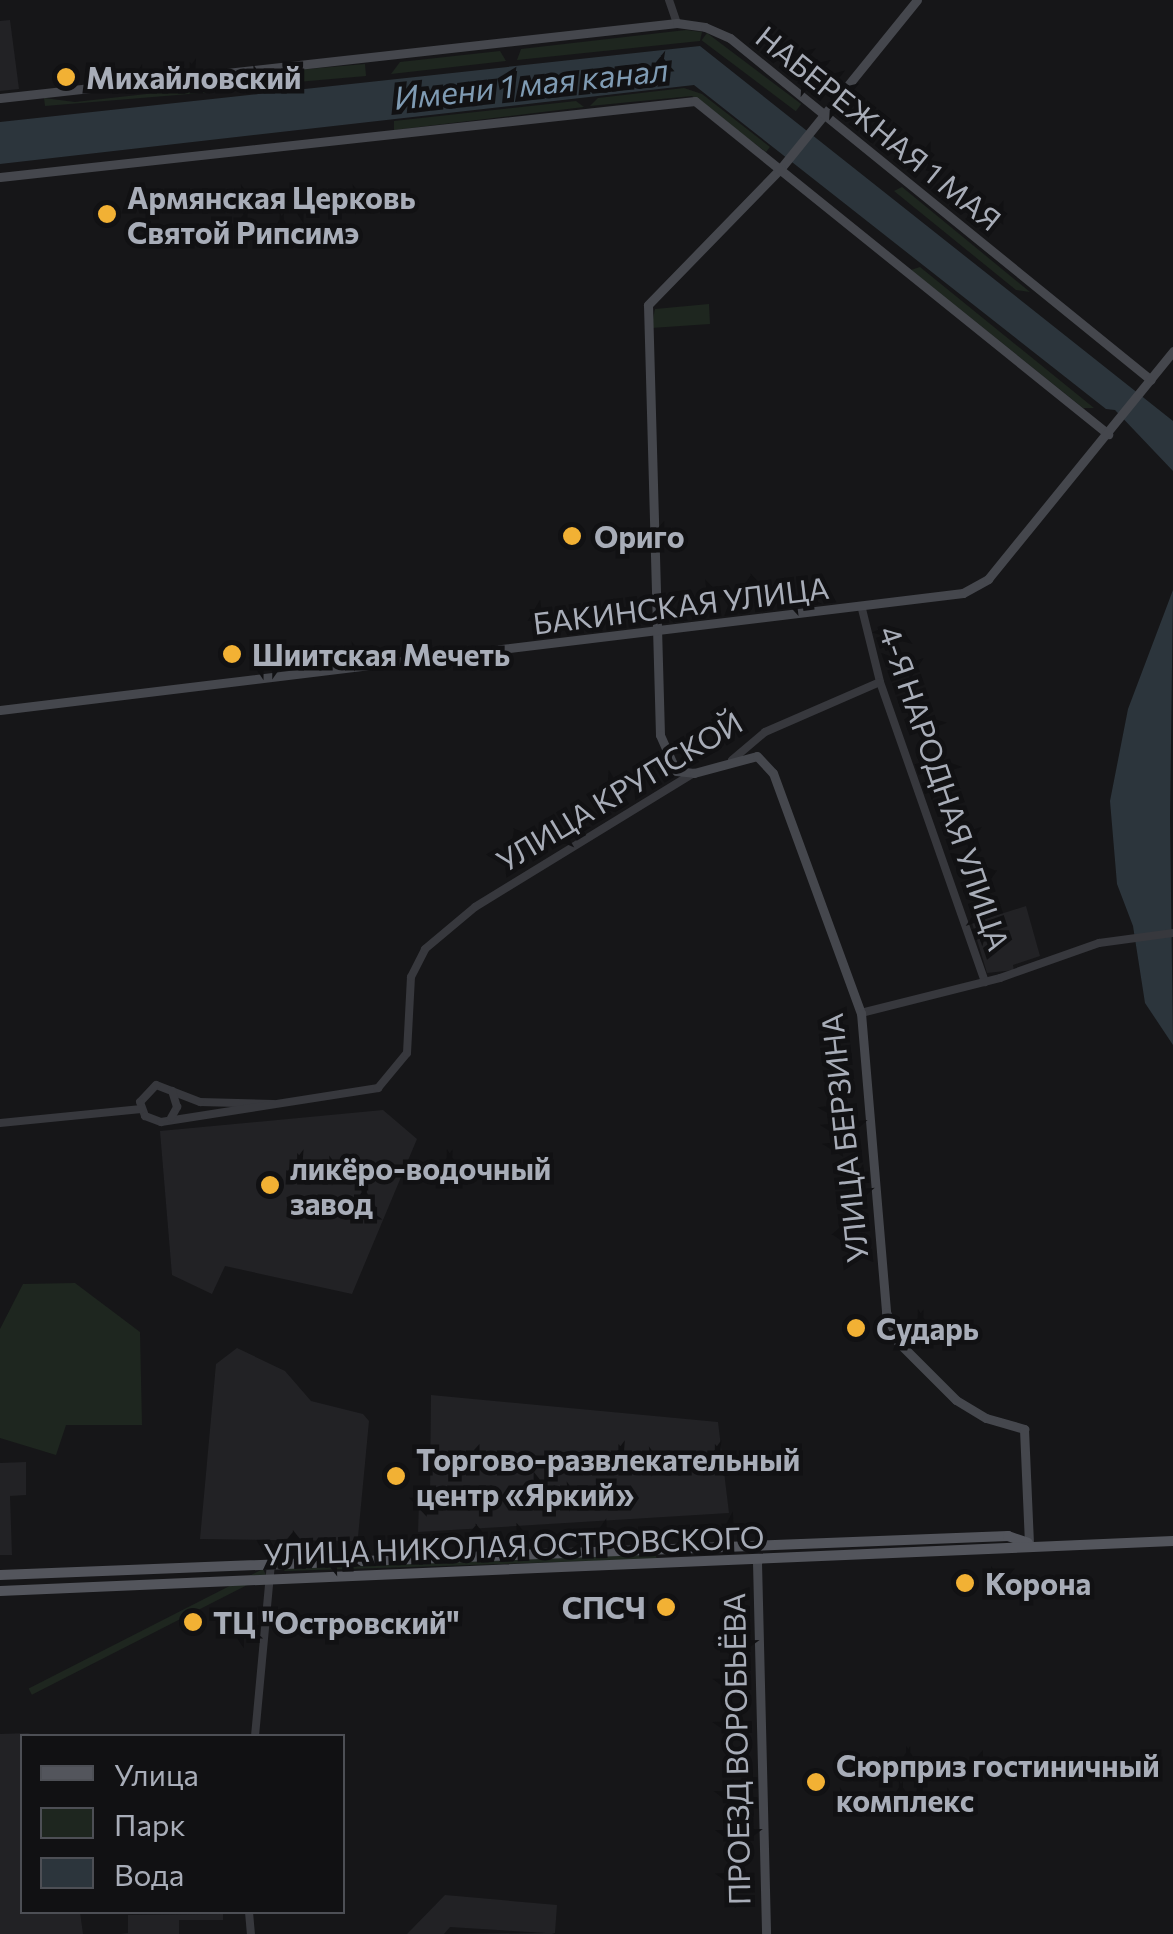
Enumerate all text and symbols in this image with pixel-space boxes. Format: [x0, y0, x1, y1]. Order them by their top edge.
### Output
street label: НАБЕРЕЖНАЯ 1 МАЯ [749, 18, 1009, 238]
water label: Имени 1 мая канал [392, 50, 670, 116]
place label: Михайловский [86, 59, 301, 95]
marker: Михайловский [55, 66, 77, 88]
place label: Армянская Церковь Святой Рипсимэ [127, 179, 416, 250]
marker: Армянская Церковь Святой Рипсимэ [96, 203, 118, 225]
place label: Ориго [594, 518, 685, 554]
marker: Ориго [559, 523, 585, 549]
street label: БАКИНСКАЯ УЛИЦА [531, 569, 831, 641]
street label: 4-Я НАРОДНАЯ УЛИЦА [872, 621, 1018, 955]
place label: Шиитская Мечеть [252, 636, 510, 672]
marker: Шиитская Мечеть [221, 643, 243, 665]
street label: УЛИЦА КРУПСКОЙ [490, 703, 748, 879]
street label: УЛИЦА БЕРЗИНА [813, 1012, 875, 1264]
place label: ликёро-водочный завод [290, 1150, 551, 1220]
marker: ликёро-водочный завод [259, 1174, 281, 1196]
place label: Сударь [876, 1310, 979, 1346]
marker: Сударь [845, 1317, 867, 1339]
place label: Торгово-развлекательный центр «Яркий» [416, 1441, 800, 1512]
marker: Торгово-развлекательный центр «Яркий» [385, 1465, 407, 1487]
street label: УЛИЦА НИКОЛАЯ ОСТРОВСКОГО [263, 1518, 765, 1572]
place label: Корона [985, 1565, 1091, 1601]
marker: Корона [954, 1572, 976, 1594]
place label: СПСЧ [562, 1589, 646, 1625]
street label: ПРОЕЗД ВОРОБЬЁВА [715, 1592, 757, 1906]
marker: СПСЧ [655, 1596, 677, 1618]
place label: ТЦ "Островский" [213, 1604, 460, 1640]
marker: ТЦ "Островский" [182, 1611, 204, 1633]
legend [20, 1734, 345, 1914]
place label: Сюрприз гостиничный комплекс [836, 1747, 1160, 1818]
text: Улица [114, 1755, 199, 1792]
marker: Сюрприз гостиничный комплекс [805, 1771, 827, 1793]
text: Парк [114, 1805, 186, 1842]
text: Вода [114, 1855, 184, 1892]

